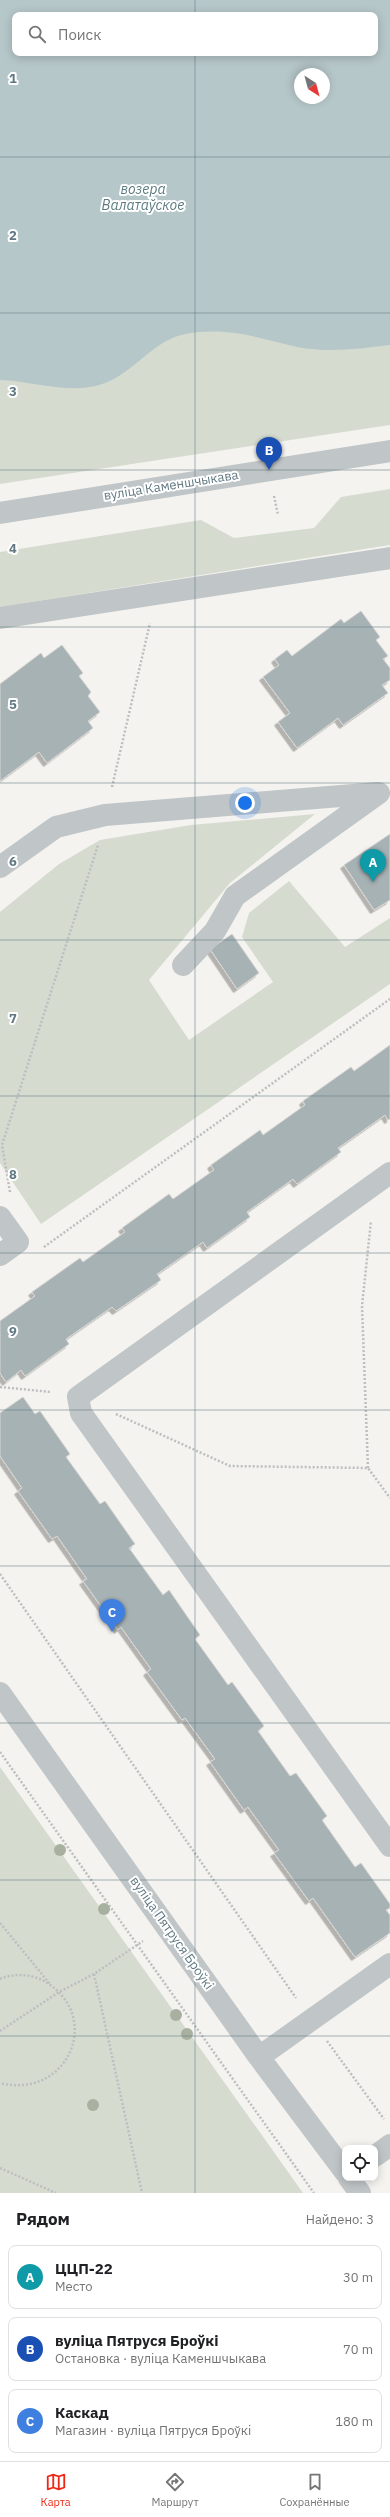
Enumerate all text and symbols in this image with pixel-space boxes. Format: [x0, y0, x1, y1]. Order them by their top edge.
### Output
search box [12, 12, 378, 56]
icon: search [26, 23, 48, 45]
text: Поиск [58, 25, 101, 44]
north arrow [294, 68, 330, 104]
text: 1 [9, 70, 17, 87]
water label: возера Валатаўское [102, 180, 184, 214]
text: 2 [9, 227, 17, 244]
text: 3 [9, 383, 17, 400]
pin: B [256, 437, 282, 470]
street label: вуліца Каменшчыкава [102, 466, 240, 504]
text: 4 [9, 540, 17, 557]
text: 5 [9, 696, 17, 713]
your location [235, 793, 255, 813]
pin: A [360, 849, 386, 882]
text: 6 [9, 853, 17, 870]
text: 7 [9, 1010, 17, 1027]
text: 8 [9, 1166, 17, 1183]
text: 9 [9, 1323, 17, 1340]
pin: C [99, 1599, 125, 1632]
street label: вуліца Пятруся Броўкі [127, 1873, 217, 1993]
map controls [342, 2145, 378, 2181]
button: locate [342, 2145, 378, 2181]
text: Рядом [16, 2208, 70, 2230]
text: Найдено: 3 [306, 2211, 374, 2228]
text: ЦЦП-22 [55, 2259, 113, 2278]
text: A [26, 2269, 34, 2286]
text: 30 m [343, 2269, 373, 2286]
text: Место [55, 2278, 93, 2295]
text: вуліца Пятруся Броўкі [55, 2331, 218, 2350]
text: B [26, 2341, 34, 2358]
text: 70 m [343, 2341, 373, 2358]
text: Остановка · вуліца Каменшчыкава [55, 2350, 266, 2367]
text: Каскад [55, 2403, 109, 2422]
text: C [26, 2413, 34, 2430]
text: 180 m [335, 2413, 373, 2430]
text: Магазин · вуліца Пятруся Броўкі [55, 2422, 251, 2439]
tab: Карта [40, 2471, 71, 2509]
tab: Маршрут [152, 2471, 199, 2509]
tab: Сохранённые [279, 2471, 350, 2509]

